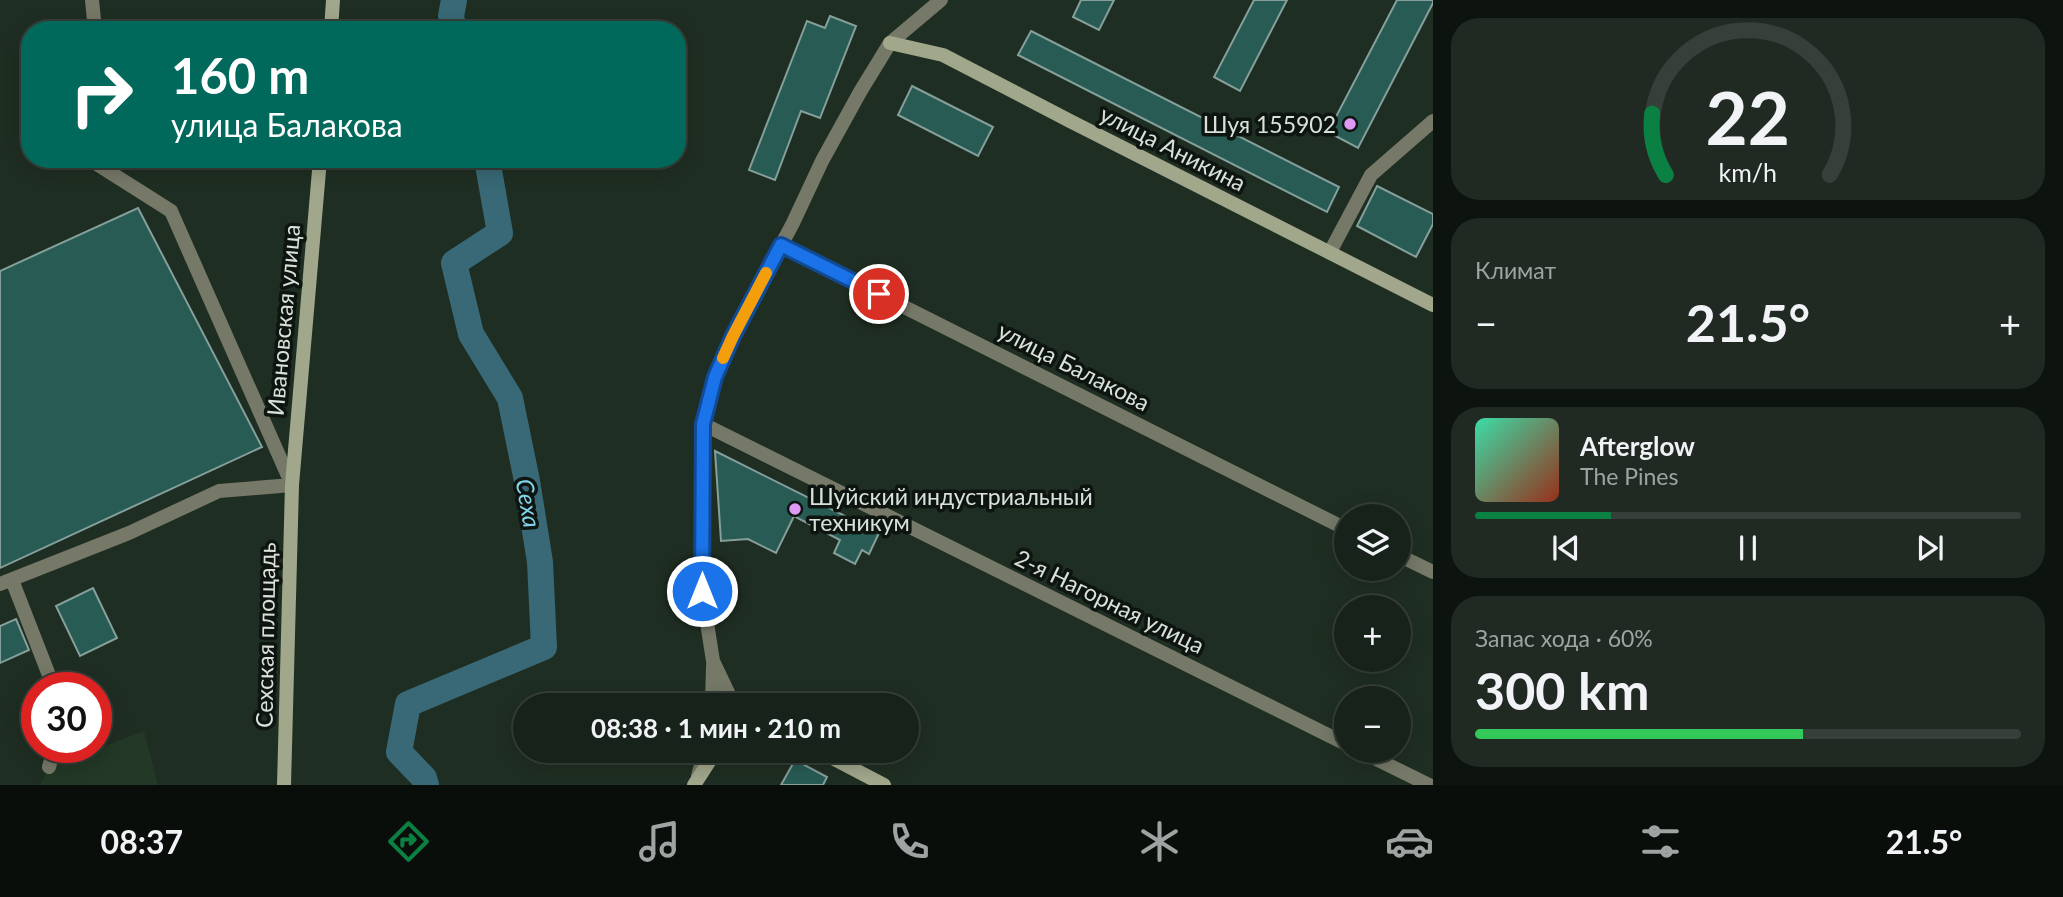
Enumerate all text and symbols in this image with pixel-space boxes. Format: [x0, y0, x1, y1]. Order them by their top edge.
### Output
text: 160 m [171, 46, 309, 104]
icon: right [56, 49, 147, 140]
text: 22 [1706, 73, 1790, 161]
street label: улица Аникина [1095, 99, 1251, 197]
text: улица Балакова [171, 105, 403, 144]
place label: Шуя 155902 [1203, 110, 1336, 138]
marker: Шуя 155902 [1342, 116, 1358, 132]
text: km/h [1719, 157, 1777, 187]
street label: Ивановская улица [261, 223, 305, 417]
text: Климат [1475, 256, 1556, 284]
pin [849, 264, 909, 324]
icon: arrive [860, 275, 898, 313]
text: 21.5° [1686, 291, 1810, 353]
text: − [1475, 300, 1497, 346]
text: + [1999, 300, 2021, 346]
street label: улица Балакова [993, 316, 1155, 416]
text: Afterglow [1580, 430, 1695, 462]
text: The Pines [1580, 462, 1678, 490]
water label: Сеха [510, 476, 548, 530]
place label: Шуйский индустриальный техникум [809, 482, 1093, 536]
marker: Шуйский индустриальный техникум [787, 501, 803, 517]
map controls [1334, 504, 1411, 763]
button: layers [1334, 504, 1411, 581]
icon: previous [1547, 529, 1585, 567]
icon: pause [1729, 529, 1767, 567]
icon: next [1911, 529, 1949, 567]
street label: Сехская площадь [249, 542, 281, 728]
street label: 2-я Нагорная улица [1011, 543, 1209, 659]
position arrow [665, 554, 739, 628]
button: + [1334, 595, 1411, 672]
text: Запас хода · 60% [1475, 624, 1653, 652]
text: 300 km [1475, 659, 1649, 721]
speed limit sign: 30 [21, 672, 112, 763]
button: − [1334, 686, 1411, 763]
text: 08:38 · 1 мин · 210 m [591, 712, 841, 744]
icon: directions [384, 817, 433, 866]
icon: music [635, 817, 684, 866]
icon: phone [885, 817, 934, 866]
icon: climate [1135, 817, 1184, 866]
icon: car [1385, 817, 1434, 866]
icon: filters [1636, 817, 1685, 866]
text: 08:37 [101, 822, 183, 861]
text: 21.5° [1886, 822, 1962, 861]

